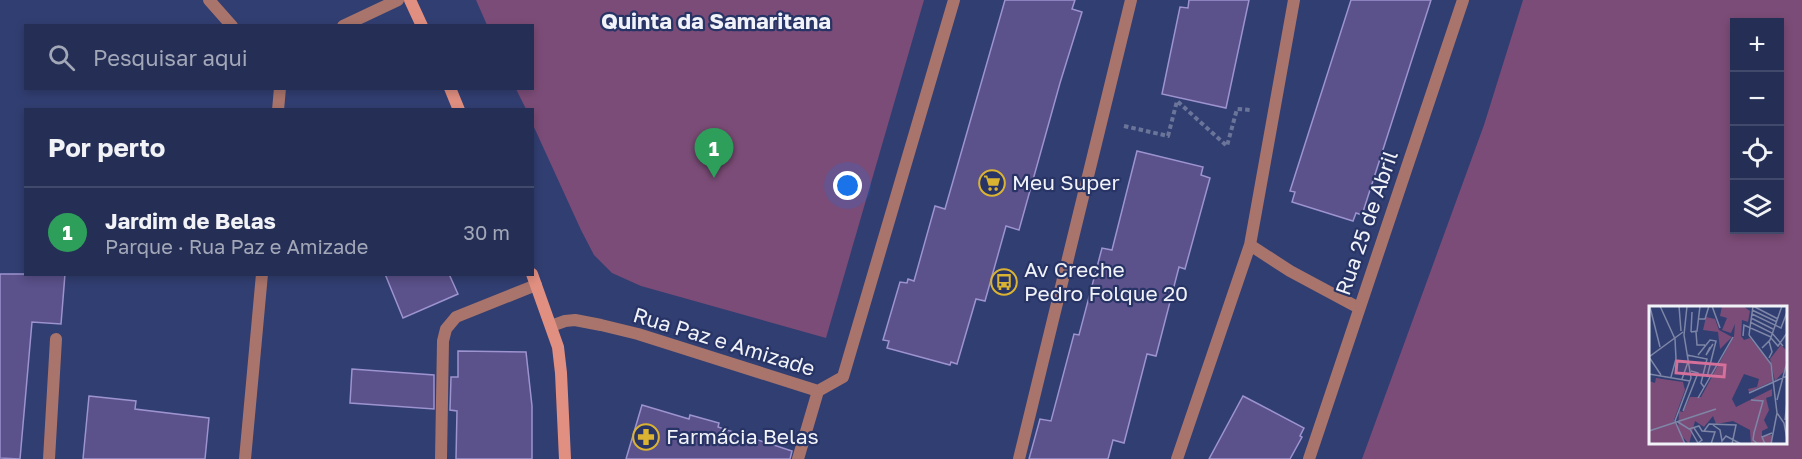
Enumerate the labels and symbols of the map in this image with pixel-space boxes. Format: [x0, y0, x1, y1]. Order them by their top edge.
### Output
district label: Quinta da Samaritana [601, 7, 831, 34]
pin: 1 [694, 128, 734, 178]
street label: Rua 25 de Abril [1329, 147, 1403, 298]
supermarket icon: Meu Super [977, 168, 1007, 198]
place label: Meu Super [1012, 169, 1120, 195]
your location [833, 171, 862, 200]
place label: Av Creche Pedro Folque 20 [1024, 256, 1188, 306]
bus stop icon: Av Creche Pedro Folque 20 [989, 267, 1019, 297]
street label: Rua Paz e Amizade [630, 301, 818, 381]
inset map [1649, 306, 1787, 444]
pharmacy icon: Farmácia Belas [631, 422, 661, 452]
place label: Farmácia Belas [666, 423, 819, 449]

